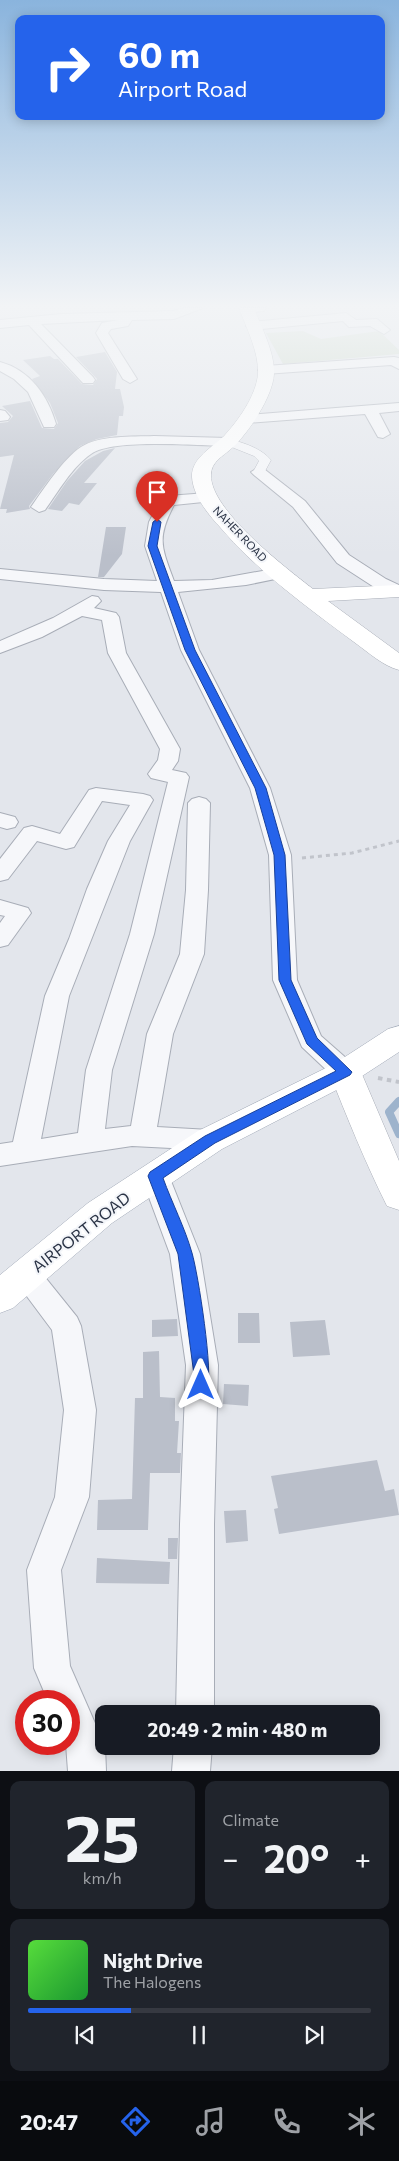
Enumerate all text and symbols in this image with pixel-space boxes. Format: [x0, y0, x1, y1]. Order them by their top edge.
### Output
text: 60 m [118, 32, 200, 75]
icon: right [35, 35, 100, 100]
text: Airport Road [118, 75, 247, 102]
pin [136, 471, 178, 522]
icon: arrive [143, 478, 171, 506]
street label: NAHER ROAD [211, 503, 270, 564]
street label: AIRPORT ROAD [28, 1188, 133, 1276]
position arrow [174, 1358, 226, 1410]
speed limit sign: 30 [15, 1690, 80, 1755]
text: 20:49 · 2 min · 480 m [148, 1718, 327, 1741]
text: 25 [65, 1796, 140, 1875]
text: Climate [223, 1810, 279, 1829]
text: 20° [264, 1834, 329, 1881]
text: − [223, 1841, 238, 1875]
text: + [355, 1841, 371, 1875]
text: km/h [83, 1868, 122, 1887]
text: Night Drive [103, 1949, 203, 1972]
text: The Halogens [103, 1972, 201, 1991]
icon: previous [71, 2021, 99, 2049]
icon: pause [185, 2021, 213, 2049]
icon: next [300, 2021, 328, 2049]
icon: directions [118, 2104, 153, 2139]
icon: music [193, 2104, 228, 2139]
icon: phone [269, 2104, 304, 2139]
icon: climate [344, 2104, 379, 2139]
text: 20:47 [20, 2108, 78, 2135]

